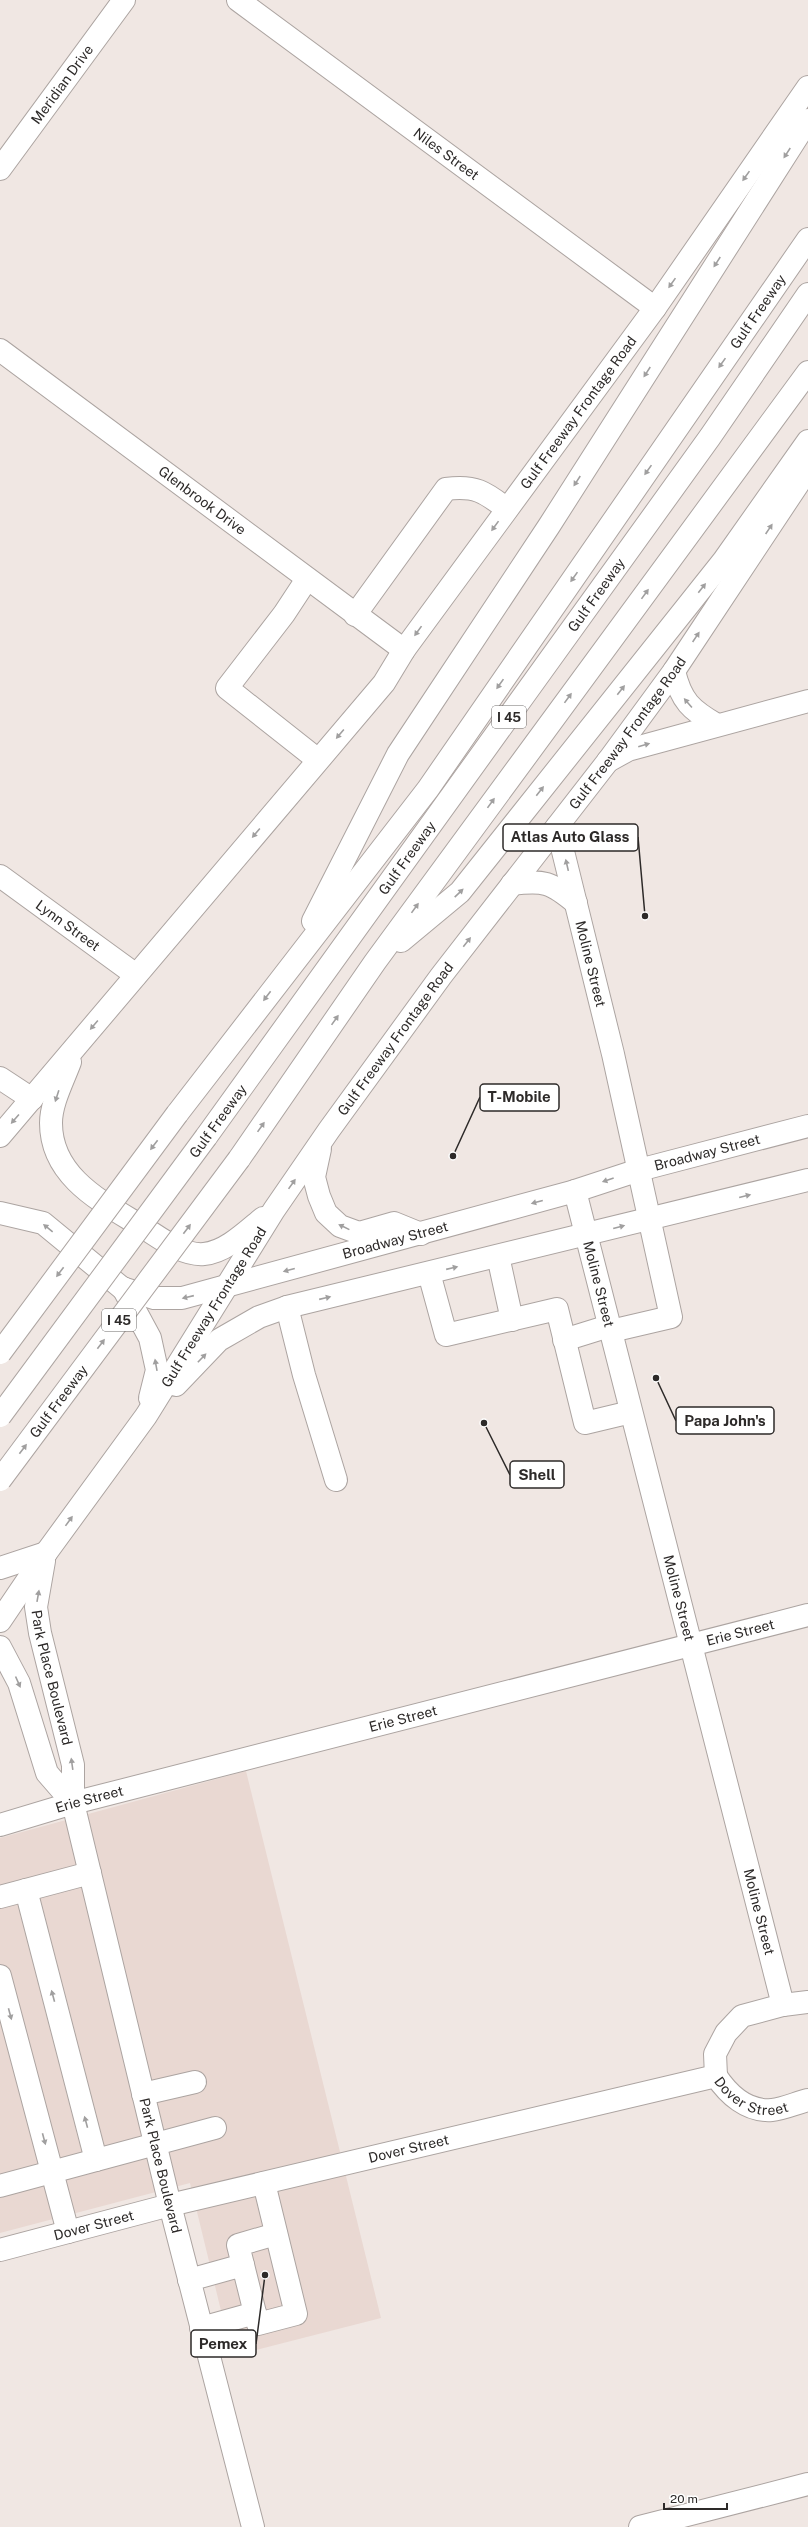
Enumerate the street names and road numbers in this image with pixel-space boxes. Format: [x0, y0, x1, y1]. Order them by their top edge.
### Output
street label: Meridian Drive [28, 42, 96, 127]
street label: Niles Street [410, 124, 482, 183]
street label: Gulf Freeway [727, 271, 789, 352]
street label: Gulf Freeway Frontage Road [517, 333, 640, 492]
street label: Glenbrook Drive [156, 463, 249, 538]
street label: Gulf Freeway [565, 555, 628, 635]
street label: Gulf Freeway Frontage Road [566, 654, 689, 812]
road number: I 45 [492, 706, 526, 728]
street label: Gulf Freeway [375, 818, 439, 898]
street label: Lynn Street [33, 897, 103, 954]
street label: Moline Street [572, 919, 609, 1009]
street label: Gulf Freeway Frontage Road [334, 959, 457, 1119]
street label: Gulf Freeway [186, 1081, 250, 1161]
street label: Broadway Street [652, 1131, 762, 1174]
street label: Broadway Street [341, 1218, 450, 1262]
street label: Gulf Freeway Frontage Road [158, 1224, 269, 1390]
street label: Moline Street [580, 1239, 617, 1329]
road number: I 45 [102, 1309, 136, 1331]
street label: Gulf Freeway [26, 1361, 91, 1441]
street label: Moline Street [660, 1553, 698, 1643]
street label: Park Place Boulevard [29, 1609, 76, 1747]
street label: Erie Street [705, 1616, 776, 1649]
street label: Erie Street [367, 1702, 439, 1735]
street label: Erie Street [53, 1782, 125, 1816]
street label: Moline Street [741, 1867, 778, 1957]
street label: Dover Street [711, 2074, 790, 2118]
street label: Park Place Boulevard [136, 2096, 185, 2235]
street label: Dover Street [367, 2131, 450, 2166]
street label: Dover Street [52, 2207, 136, 2243]

